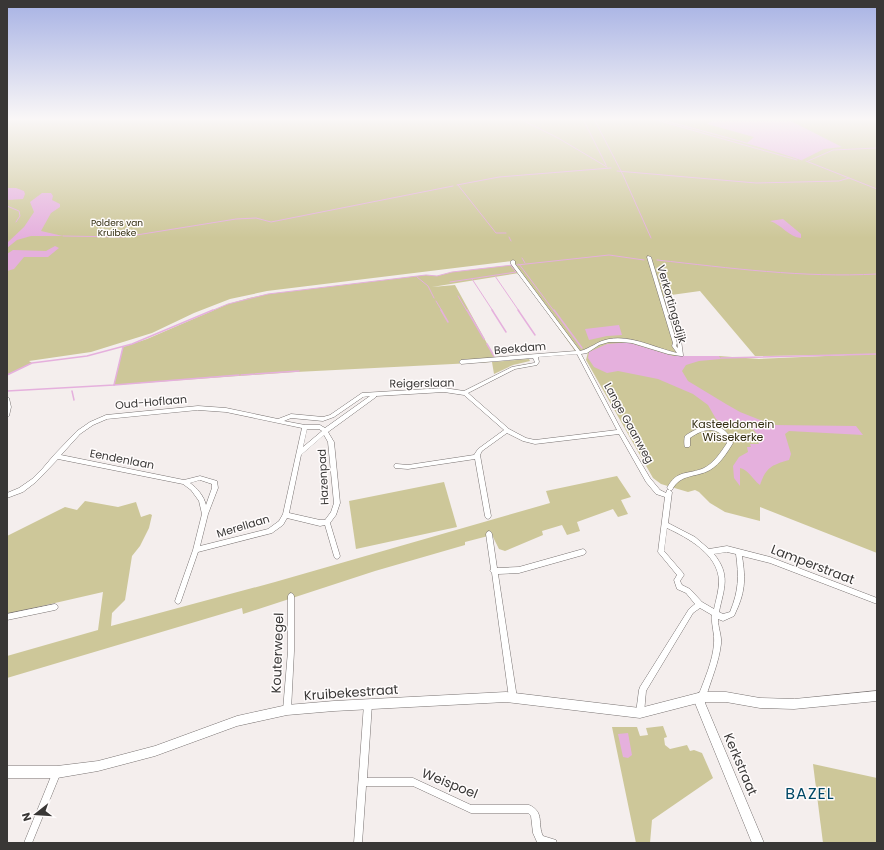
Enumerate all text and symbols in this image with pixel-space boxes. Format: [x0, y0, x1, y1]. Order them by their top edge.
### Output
park label: Polders van Kruibeke [91, 217, 143, 239]
street label: Verkortingsdijk [653, 263, 691, 345]
street label: Beekdam [493, 338, 547, 358]
street label: Reigerslaan [389, 374, 455, 392]
street label: Lange Gaanweg [600, 380, 658, 466]
street label: Oud-Hoflaan [114, 391, 188, 413]
park label: Kasteeldomein Wissekerke [692, 416, 774, 445]
street label: Eendenlaan [88, 445, 156, 473]
street label: Hazenpad [314, 449, 332, 505]
street label: Merellaan [215, 510, 271, 542]
street label: Lamperstraat [768, 540, 858, 589]
street label: Kouterwegel [267, 612, 288, 694]
street label: Kruibekestraat [303, 680, 399, 705]
street label: Kerkstraat [719, 730, 762, 799]
street label: Weispoel [419, 764, 481, 803]
district label: BAZEL [785, 782, 835, 805]
north arrow [16, 794, 56, 834]
text: N [18, 811, 35, 823]

